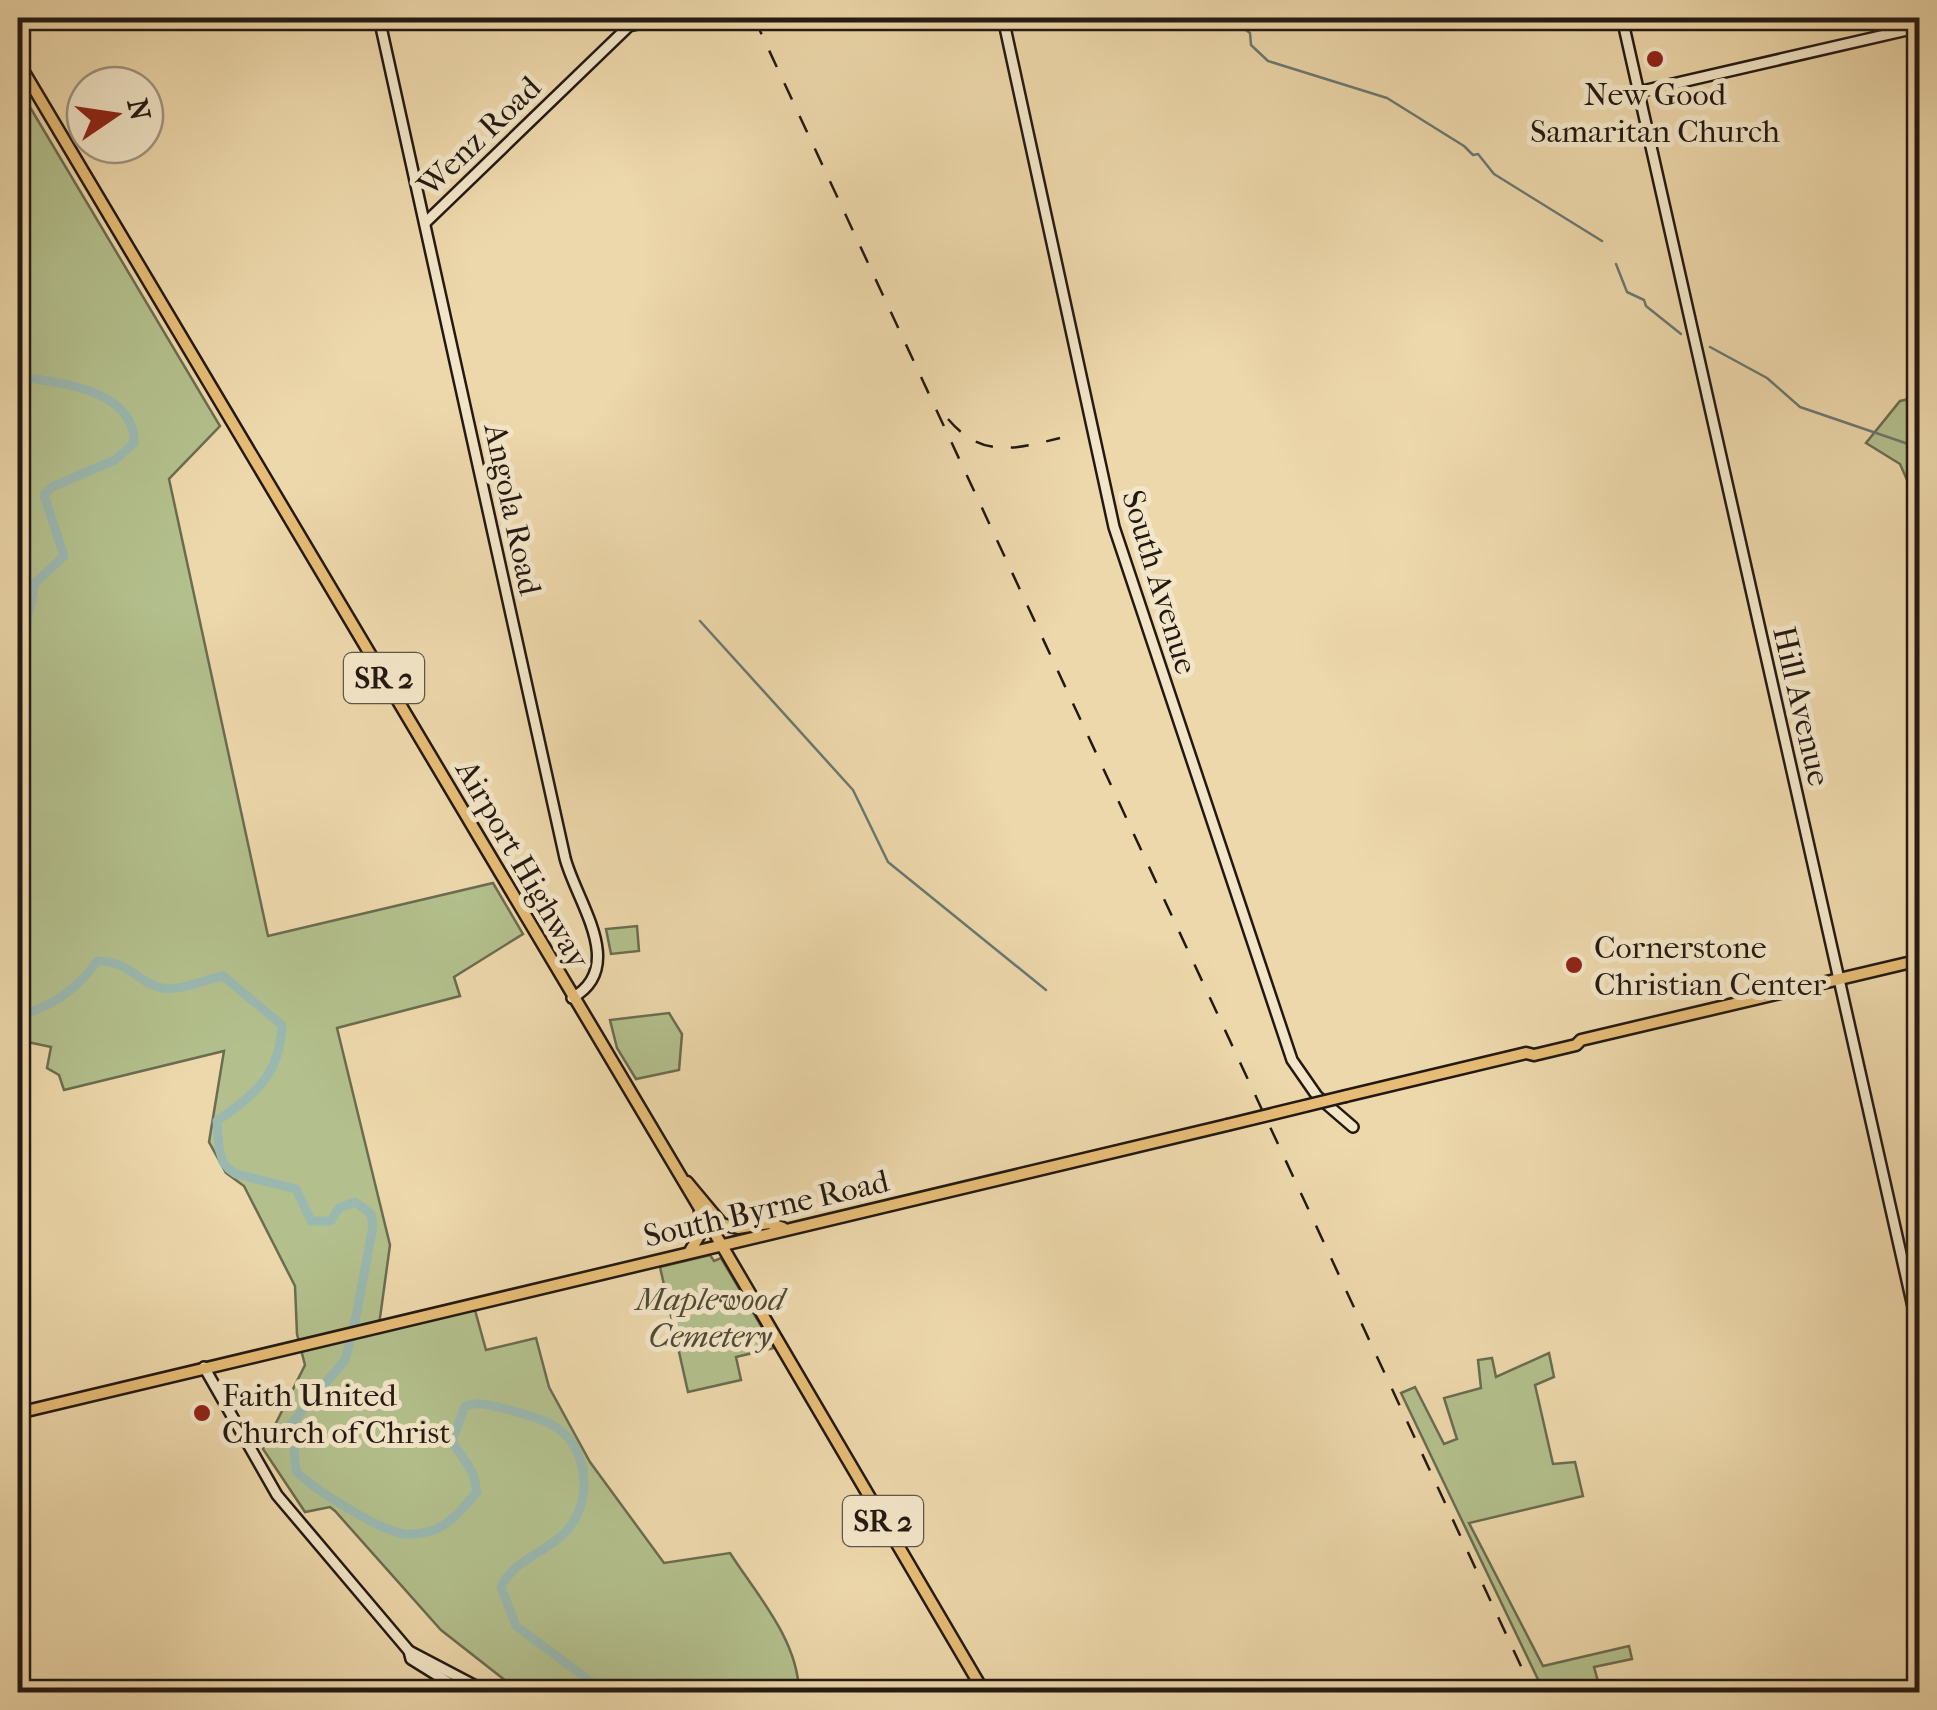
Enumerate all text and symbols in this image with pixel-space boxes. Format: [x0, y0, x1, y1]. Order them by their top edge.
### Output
marker: New Good Samaritan Church [1644, 48, 1666, 70]
north arrow [65, 65, 165, 165]
street label: Wenz Road [410, 68, 549, 205]
place label: New Good Samaritan Church [1530, 76, 1780, 150]
text: N [120, 95, 158, 124]
street label: Angola Road [476, 418, 549, 599]
street label: South Avenue [1114, 486, 1205, 679]
street label: Hill Avenue [1765, 623, 1838, 790]
road number: SR 2 [344, 653, 424, 703]
street label: Airport Highway [447, 752, 598, 976]
place label: Cornerstone Christian Center [1594, 929, 1826, 1003]
marker: Cornerstone Christian Center [1563, 954, 1585, 976]
street label: South Byrne Road [640, 1162, 893, 1255]
park label: Maplewood Cemetery [634, 1281, 788, 1355]
place label: Faith United Church of Christ [222, 1377, 451, 1451]
marker: Faith United Church of Christ [191, 1402, 213, 1424]
road number: SR 2 [843, 1496, 923, 1546]

